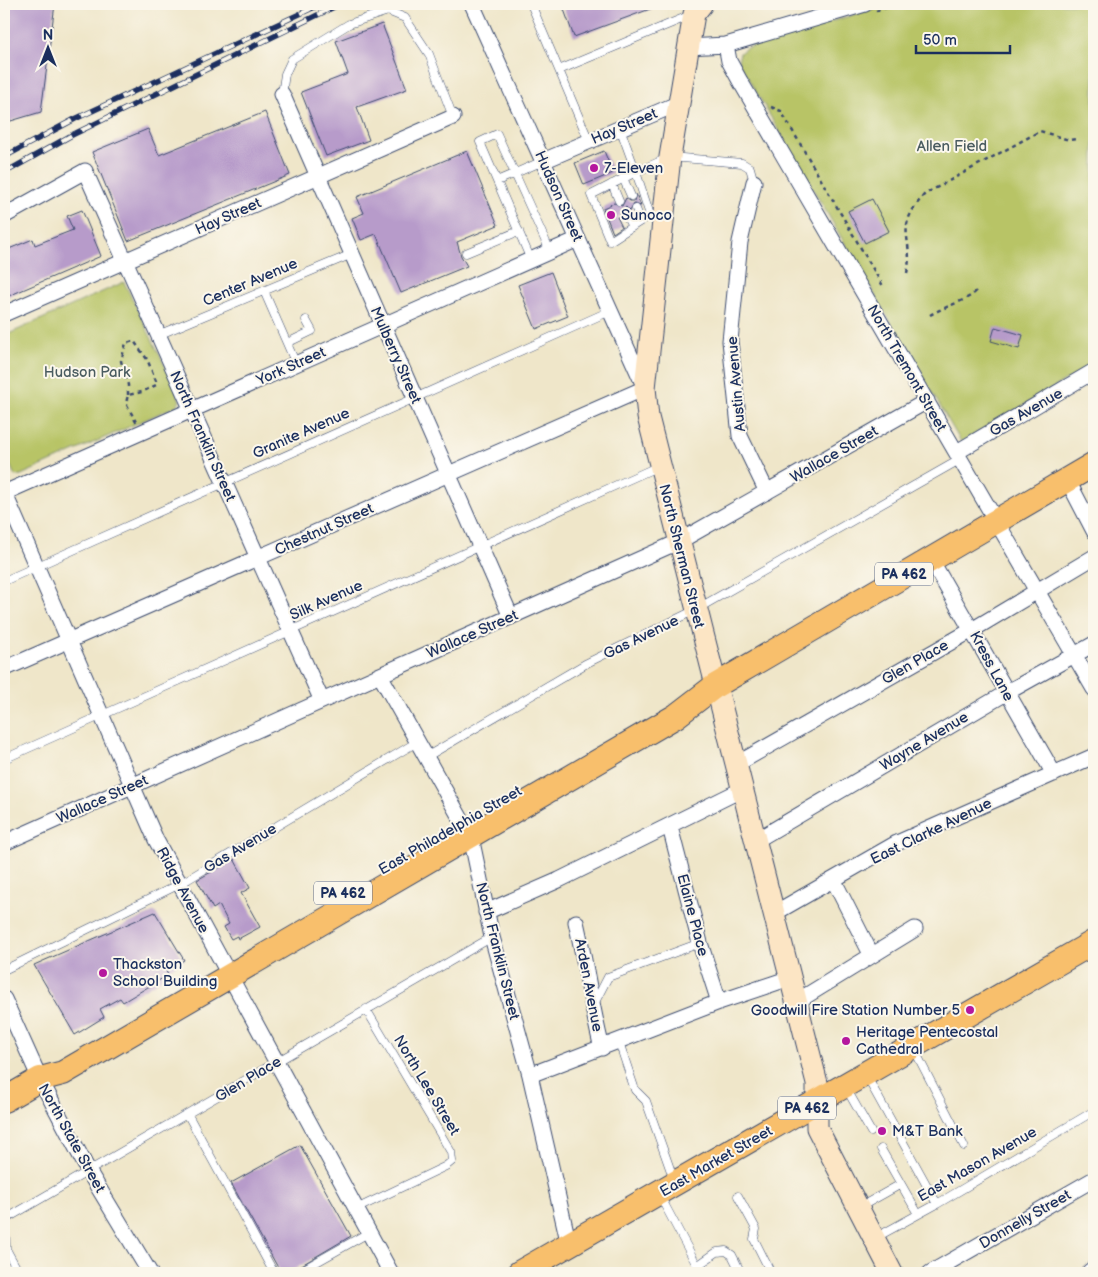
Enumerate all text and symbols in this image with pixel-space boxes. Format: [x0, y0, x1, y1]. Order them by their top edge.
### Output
north arrow [22, 22, 72, 72]
scale bar [916, 22, 1009, 54]
text: N [43, 27, 53, 44]
text: 50 m [923, 31, 957, 50]
street label: Hay Street [588, 104, 661, 149]
park label: Allen Field [917, 137, 987, 156]
street label: Hudson Street [530, 148, 587, 245]
place label: 7-Eleven [604, 159, 663, 178]
marker: 7-Eleven [588, 162, 600, 174]
street label: Hay Street [192, 193, 264, 239]
place label: Sunoco [621, 206, 672, 225]
marker: Sunoco [605, 209, 617, 221]
street label: Center Avenue [200, 254, 300, 311]
street label: North Tremont Street [863, 302, 951, 435]
street label: Mulberry Street [366, 304, 426, 407]
street label: Austin Avenue [723, 335, 750, 432]
street label: York Street [253, 343, 329, 391]
park label: Hudson Park [44, 363, 131, 382]
street label: North Franklin Street [165, 368, 240, 505]
street label: Gas Avenue [986, 384, 1066, 441]
street label: Granite Avenue [250, 404, 353, 463]
street label: Wallace Street [787, 421, 882, 487]
street label: North Sherman Street [654, 482, 709, 631]
street label: Chestnut Street [272, 499, 377, 560]
road number: PA 462 [875, 562, 933, 586]
street label: Silk Avenue [287, 576, 366, 625]
street label: Wallace Street [423, 606, 521, 663]
street label: Gas Avenue [600, 611, 682, 664]
street label: Kress Lane [965, 628, 1018, 705]
street label: Glen Place [878, 636, 952, 689]
street label: Wayne Avenue [877, 708, 972, 775]
street label: Wallace Street [53, 771, 151, 828]
street label: East Philadelphia Street [375, 781, 526, 879]
street label: East Clarke Avenue [867, 794, 995, 869]
street label: Gas Avenue [200, 819, 280, 878]
street label: Ridge Avenue [152, 844, 213, 937]
street label: Elaine Place [672, 872, 713, 959]
street label: North Franklin Street [471, 880, 524, 1022]
road number: PA 462 [314, 881, 372, 904]
street label: Arden Avenue [570, 937, 607, 1033]
place label: Thackston School Building [113, 955, 217, 991]
marker: Thackston School Building [97, 967, 109, 979]
place label: Goodwill Fire Station Number 5 [751, 1001, 960, 1020]
marker: Goodwill Fire Station Number 5 [964, 1004, 976, 1016]
place label: Heritage Pentecostal Cathedral [856, 1023, 998, 1059]
street label: North Lee Street [389, 1032, 464, 1139]
marker: Heritage Pentecostal Cathedral [840, 1035, 852, 1047]
street label: Glen Place [212, 1052, 285, 1107]
street label: North State Street [34, 1080, 110, 1196]
road number: PA 462 [778, 1096, 836, 1120]
street label: East Market Street [657, 1121, 776, 1201]
place label: M&T Bank [892, 1122, 963, 1141]
street label: East Mason Avenue [914, 1122, 1040, 1206]
marker: M&T Bank [876, 1125, 888, 1137]
street label: Donnelly Street [976, 1185, 1075, 1253]

